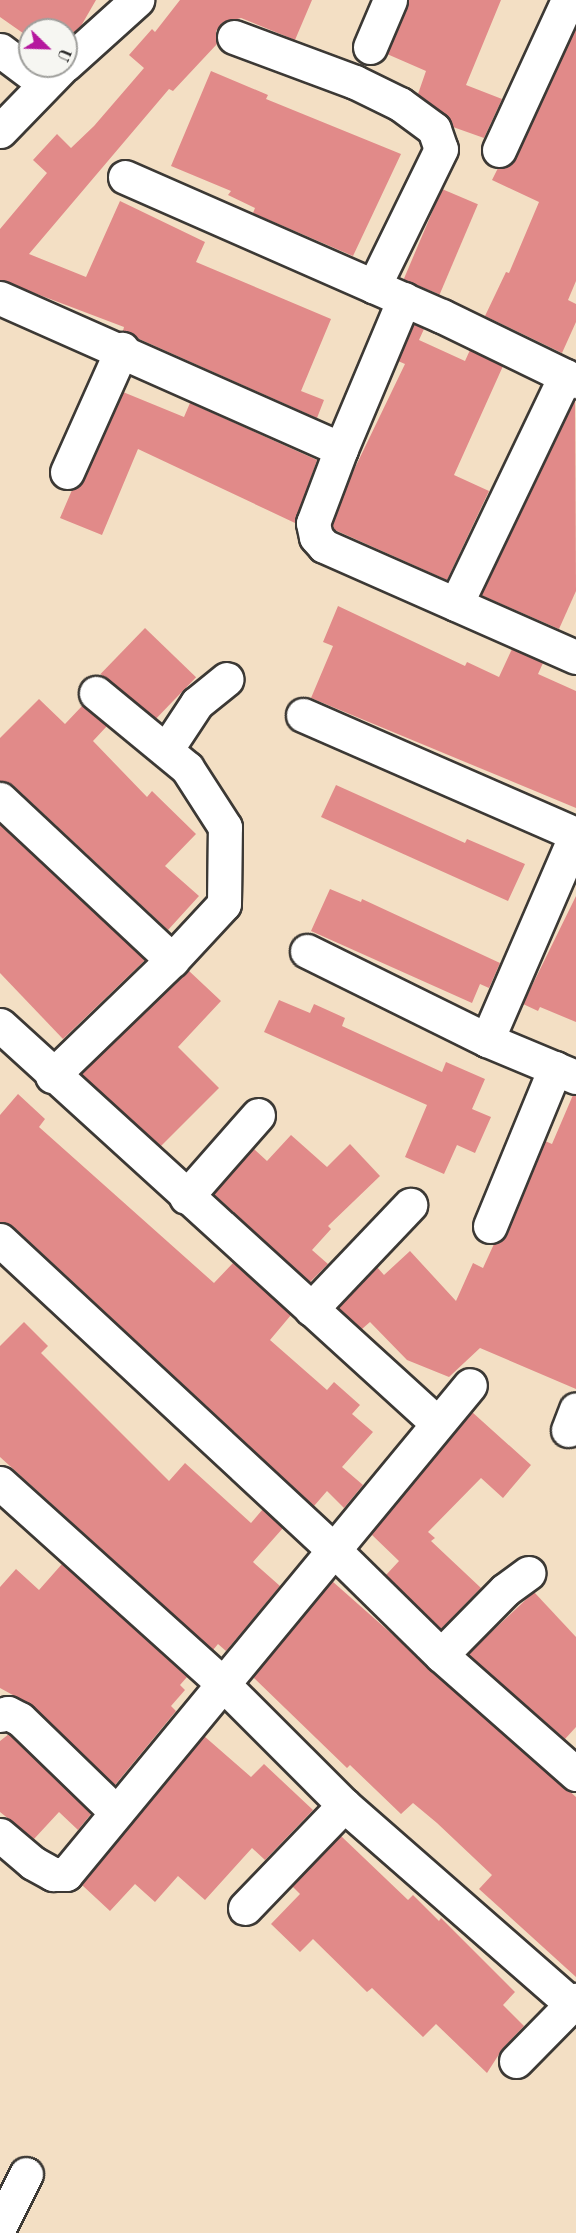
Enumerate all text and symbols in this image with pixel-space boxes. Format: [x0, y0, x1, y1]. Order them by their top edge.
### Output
north arrow [18, 18, 78, 78]
text: U [53, 45, 73, 63]

